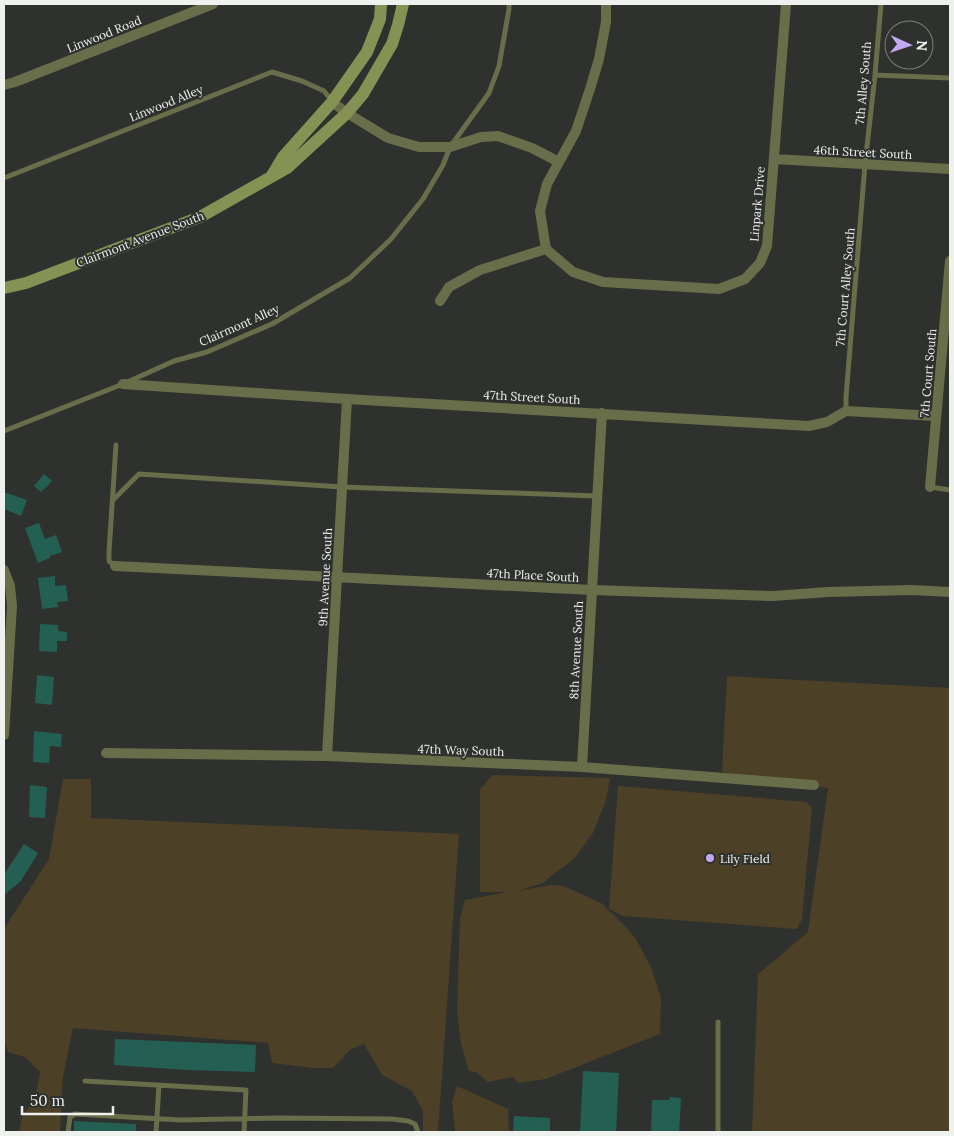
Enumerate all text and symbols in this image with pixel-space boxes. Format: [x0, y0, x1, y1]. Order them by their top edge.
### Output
street label: Linwood Road [65, 12, 143, 56]
north arrow [884, 20, 934, 70]
text: N [913, 40, 931, 52]
street label: 7th Alley South [852, 41, 874, 125]
street label: Linwood Alley [127, 81, 206, 125]
street label: 46th Street South [813, 142, 913, 162]
street label: Linpark Drive [746, 165, 768, 242]
street label: Clairmont Avenue South [74, 208, 206, 270]
street label: 7th Court Alley South [832, 227, 858, 347]
street label: Clairmont Alley [197, 300, 282, 349]
street label: 7th Court South [917, 328, 939, 418]
street label: 47th Street South [483, 387, 581, 407]
street label: 9th Avenue South [315, 527, 335, 627]
street label: 47th Place South [486, 565, 580, 585]
street label: 8th Avenue South [566, 600, 586, 700]
street label: 47th Way South [417, 741, 505, 759]
place label: Lily Field [720, 851, 770, 866]
marker: Lily Field [704, 852, 716, 864]
scale bar [22, 1084, 114, 1116]
text: 50 m [30, 1091, 65, 1110]

